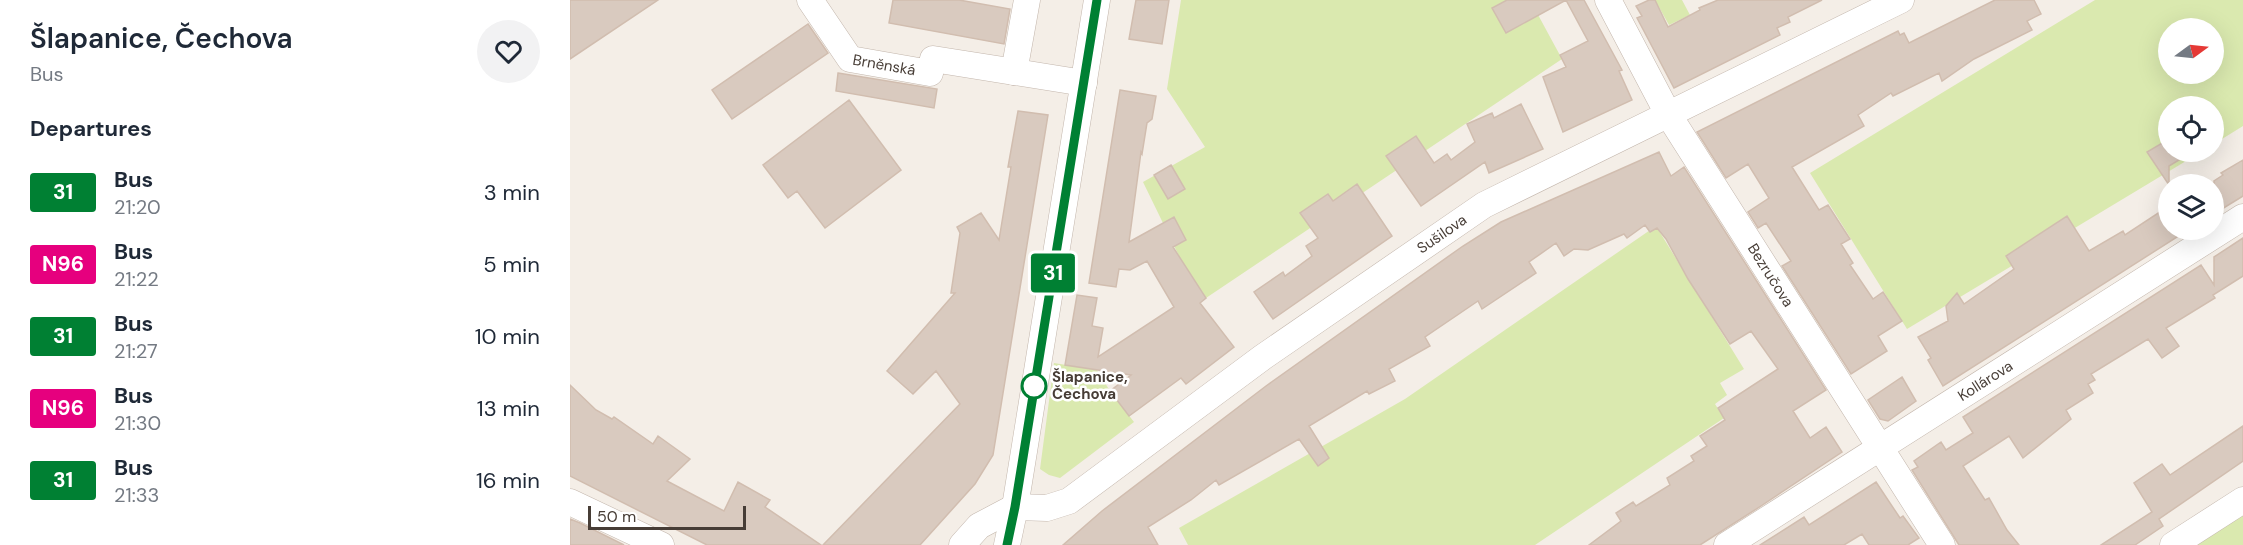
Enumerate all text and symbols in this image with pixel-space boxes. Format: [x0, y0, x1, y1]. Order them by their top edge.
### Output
north arrow [2158, 18, 2224, 84]
map controls [2158, 18, 2224, 240]
text: Šlapanice, Čechova [30, 20, 293, 57]
button: heart [477, 20, 540, 83]
street label: Brněnská [851, 50, 917, 80]
text: Bus [30, 61, 64, 87]
button: locate [2158, 96, 2224, 162]
text: Departures [30, 114, 152, 143]
text: Bus [114, 165, 153, 194]
button: layers [2158, 174, 2224, 240]
text: 31 [53, 178, 73, 206]
text: 3 min [484, 178, 540, 207]
text: 21:20 [114, 194, 161, 220]
street label: Sušilova [1413, 210, 1471, 258]
text: Bus [114, 237, 153, 266]
street label: Bezručova [1743, 240, 1798, 311]
text: N96 [42, 250, 84, 278]
text: 5 min [483, 250, 540, 279]
line badge: 31 [1026, 254, 1080, 292]
text: 31 [1043, 259, 1063, 287]
text: 21:22 [114, 266, 159, 292]
text: Bus [114, 309, 153, 338]
text: 31 [53, 322, 73, 350]
text: 10 min [475, 322, 540, 351]
text: 21:27 [114, 338, 158, 364]
street label: Kollárova [1954, 356, 2017, 406]
place label: Šlapanice, Čechova [1052, 367, 1128, 404]
marker: Šlapanice, Čechova [1021, 373, 1047, 399]
text: Bus [114, 381, 153, 410]
text: N96 [42, 394, 84, 422]
text: 13 min [477, 394, 540, 423]
text: 21:30 [114, 410, 161, 436]
text: Bus [114, 453, 153, 482]
text: 31 [53, 466, 73, 494]
text: 16 min [476, 466, 540, 495]
text: 21:33 [114, 482, 159, 508]
scale bar [588, 503, 746, 530]
text: 50 m [597, 506, 636, 527]

